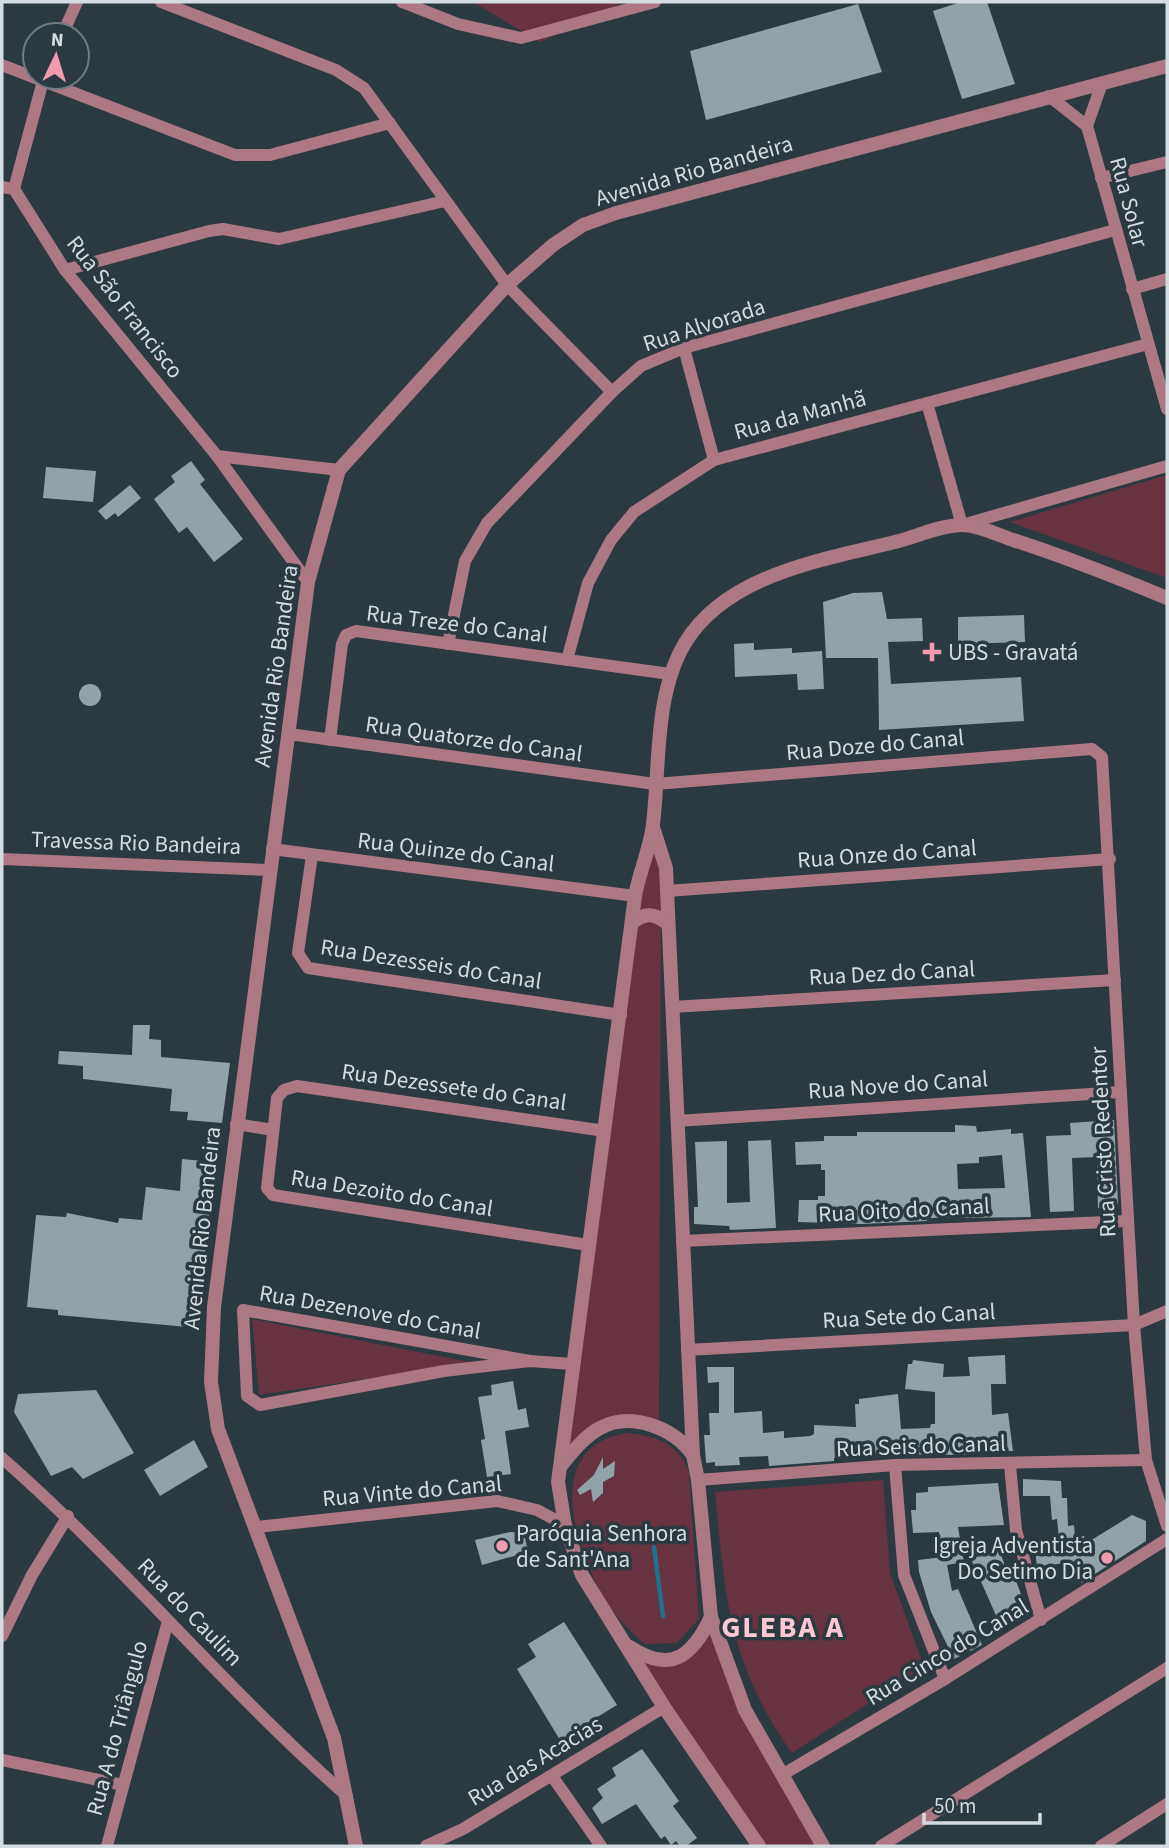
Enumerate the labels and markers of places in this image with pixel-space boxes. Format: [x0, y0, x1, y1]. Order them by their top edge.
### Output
place label: UBS - Gravatá [948, 636, 1078, 669]
marker: UBS - Gravatá [922, 642, 942, 662]
place label: Paróquia Senhora de Sant'Ana [516, 1517, 687, 1576]
place label: Igreja Adventista Do Setimo Dia [933, 1529, 1093, 1588]
marker: Paróquia Senhora de Sant'Ana [494, 1538, 510, 1554]
marker: Igreja Adventista Do Setimo Dia [1099, 1550, 1115, 1566]

